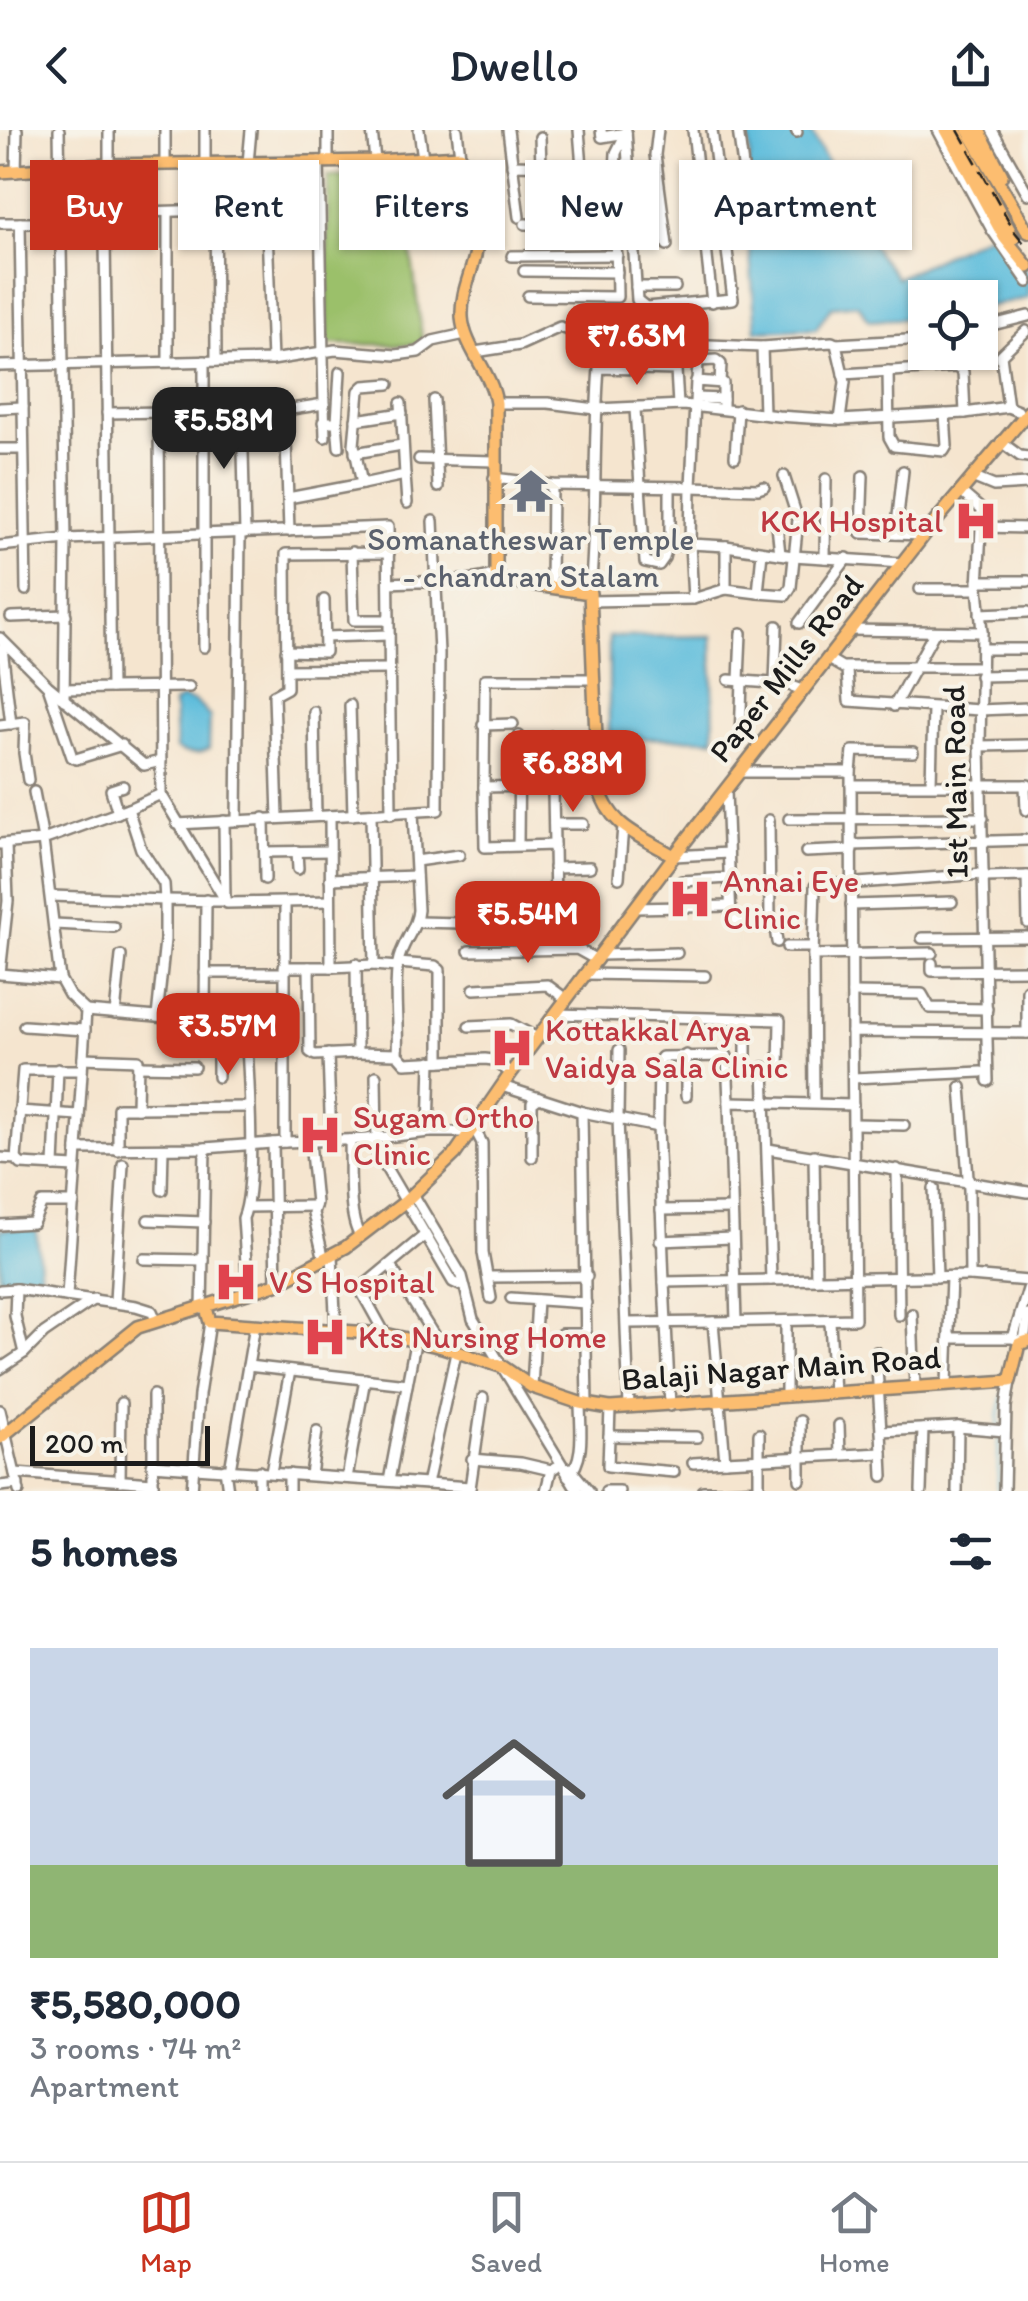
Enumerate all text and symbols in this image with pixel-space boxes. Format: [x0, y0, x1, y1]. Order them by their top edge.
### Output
icon: back [30, 38, 85, 93]
text: Dwello [449, 38, 579, 92]
icon: share [943, 38, 998, 93]
chip: Buy [30, 160, 158, 250]
chip: Rent [178, 160, 319, 250]
chip: Filters [339, 160, 505, 250]
chip: New [525, 160, 659, 250]
chip: Apartment [679, 160, 912, 250]
map controls [908, 280, 998, 370]
button: locate [908, 280, 998, 370]
pin: ₹7.63M [556, 303, 718, 388]
text: ₹7.63M [588, 316, 686, 354]
pin: ₹5.58M [143, 387, 305, 472]
text: ₹5.58M [174, 400, 274, 438]
temple icon: Somanatheswar Temple - chandran Stalam [507, 467, 555, 515]
hospital icon: KCK Hospital [952, 497, 1000, 545]
place label: KCK Hospital [760, 502, 943, 540]
place label: Somanatheswar Temple - chandran Stalam [367, 520, 695, 595]
street label: Paper Mills Road [701, 566, 871, 770]
street label: 1st Main Road [934, 684, 976, 879]
pin: ₹6.88M [492, 730, 654, 815]
text: ₹6.88M [523, 743, 623, 781]
place label: Annai Eye Clinic [723, 862, 859, 937]
hospital icon: Annai Eye Clinic [666, 875, 714, 923]
pin: ₹5.54M [447, 881, 609, 966]
text: ₹5.54M [477, 894, 579, 932]
pin: ₹3.57M [147, 993, 309, 1078]
text: ₹3.57M [179, 1006, 277, 1044]
place label: Kottakkal Arya Vaidya Sala Clinic [545, 1011, 789, 1086]
hospital icon: Kottakkal Arya Vaidya Sala Clinic [488, 1024, 536, 1072]
place label: Sugam Ortho Clinic [353, 1098, 534, 1173]
hospital icon: Sugam Ortho Clinic [296, 1111, 344, 1159]
hospital icon: V S Hospital [212, 1258, 260, 1306]
place label: V S Hospital [269, 1263, 435, 1301]
hospital icon: Kts Nursing Home [301, 1313, 349, 1361]
place label: Kts Nursing Home [358, 1318, 607, 1356]
street label: Balaji Nagar Main Road [620, 1338, 942, 1398]
scale bar [30, 1421, 210, 1466]
text: 200 m [45, 1426, 124, 1460]
icon: filters [943, 1524, 998, 1579]
text: 5 homes [30, 1526, 178, 1577]
icon: home [424, 1713, 604, 1893]
text: ₹5,580,000 [30, 1978, 241, 2029]
text: 3 rooms · 74 m² [30, 2029, 241, 2067]
text: Apartment [30, 2067, 179, 2105]
tab: Map [139, 2185, 194, 2279]
tab: Saved [471, 2185, 542, 2279]
tab: Home [819, 2185, 890, 2279]

